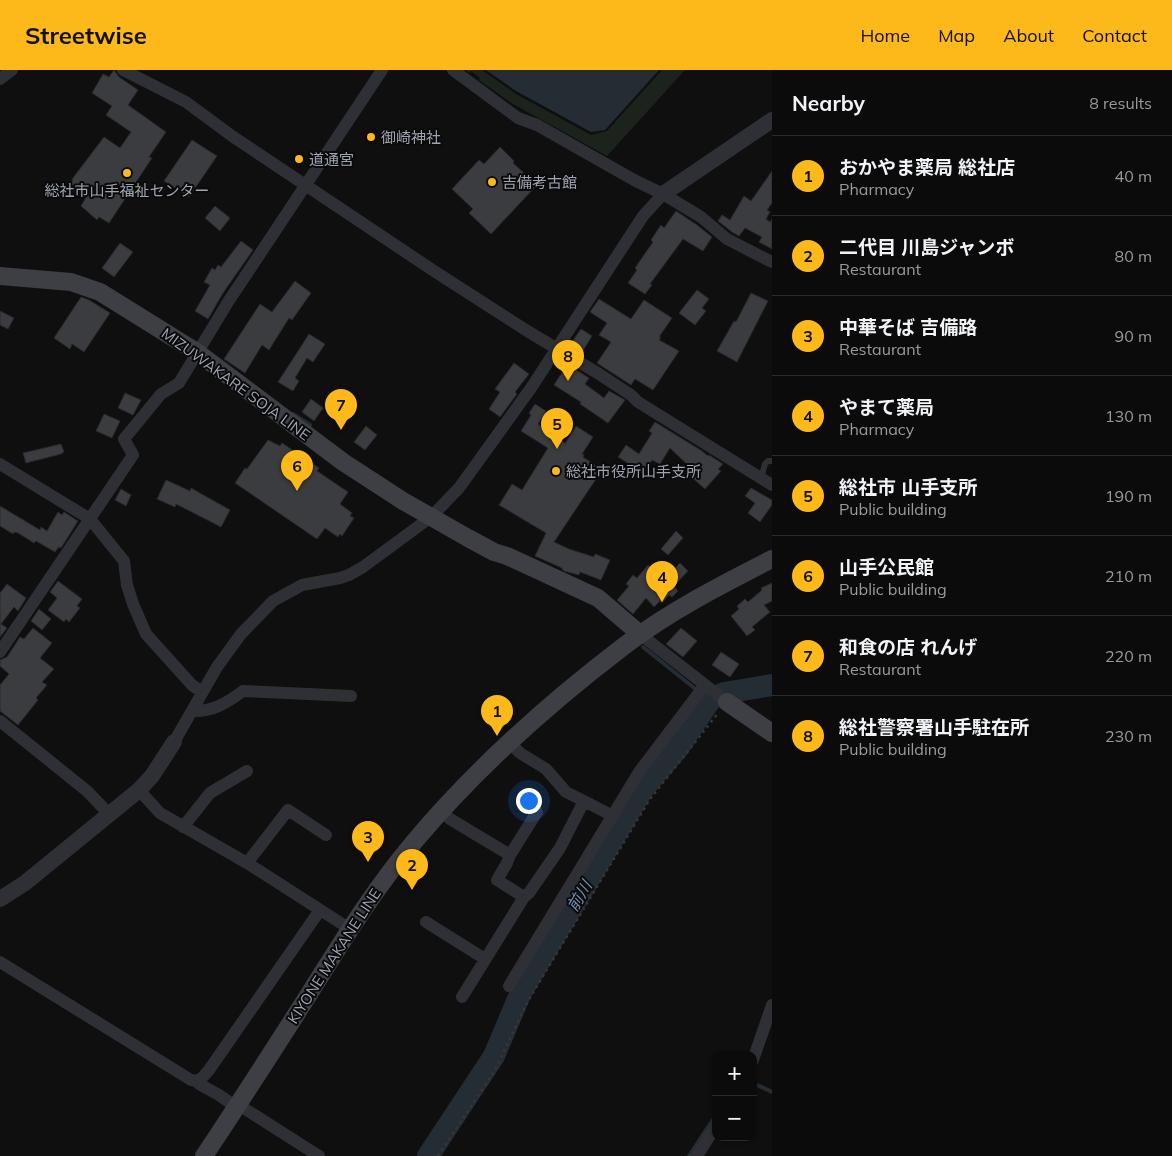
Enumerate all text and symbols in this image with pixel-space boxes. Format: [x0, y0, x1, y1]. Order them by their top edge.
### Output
text: Streetwise [25, 20, 147, 50]
text: Home [860, 24, 910, 47]
text: Map [938, 24, 975, 47]
text: About [1003, 24, 1054, 47]
text: Contact [1082, 24, 1147, 47]
text: Nearby [792, 90, 865, 116]
text: 8 results [1089, 93, 1152, 113]
place label: 御崎神社 [381, 128, 441, 147]
marker: 御崎神社 [365, 131, 377, 143]
place label: 道通宮 [309, 150, 354, 169]
marker: 道通宮 [293, 153, 305, 165]
text: おかやま薬局 総社店 [839, 155, 1015, 179]
text: 1 [803, 166, 813, 186]
text: 40 m [1115, 166, 1152, 186]
marker: 総社市山手福祉センター [121, 167, 133, 179]
place label: 吉備考古館 [502, 173, 577, 192]
marker: 吉備考古館 [486, 176, 498, 188]
text: Pharmacy [839, 179, 914, 199]
place label: 総社市山手福祉センター [44, 181, 210, 200]
text: 二代目 川島ジャンボ [839, 235, 1014, 259]
text: 2 [803, 246, 813, 266]
text: 80 m [1115, 246, 1152, 266]
text: Restaurant [839, 259, 921, 279]
text: 中華そば 吉備路 [839, 315, 977, 339]
street label: MIZUWAKARE SOJA LINE [158, 324, 314, 444]
text: 3 [803, 326, 813, 346]
text: 90 m [1115, 326, 1152, 346]
text: Restaurant [839, 339, 921, 359]
pin: 8 [552, 340, 584, 381]
pin: 7 [325, 389, 357, 430]
text: やまて薬局 [839, 395, 934, 419]
text: 4 [803, 406, 813, 426]
text: 130 m [1105, 406, 1152, 426]
pin: 5 [541, 408, 573, 449]
text: Pharmacy [839, 419, 914, 439]
pin: 6 [281, 450, 313, 491]
place label: 総社市役所山手支所 [566, 462, 701, 481]
marker: 総社市役所山手支所 [550, 465, 562, 477]
text: 総社市 山手支所 [839, 475, 977, 499]
text: 5 [803, 486, 813, 506]
text: 190 m [1105, 486, 1152, 506]
text: Public building [839, 499, 947, 519]
text: 山手公民館 [839, 555, 934, 579]
pin: 4 [646, 561, 678, 602]
text: 6 [803, 566, 813, 586]
text: 210 m [1105, 566, 1152, 586]
text: Public building [839, 579, 947, 599]
text: 和食の店 れんげ [839, 635, 977, 659]
text: 7 [803, 646, 813, 666]
text: 220 m [1105, 646, 1152, 666]
text: Restaurant [839, 659, 921, 679]
pin: 1 [481, 695, 513, 736]
text: 総社警察署山手駐在所 [839, 715, 1029, 739]
text: 8 [803, 726, 813, 746]
text: 230 m [1105, 726, 1152, 746]
text: Public building [839, 739, 947, 759]
your location [516, 788, 542, 814]
pin: 3 [352, 821, 384, 862]
pin: 2 [396, 849, 428, 890]
water label: 前川 [562, 875, 597, 915]
street label: KIYONE MAKANE LINE [283, 885, 385, 1027]
map controls [712, 1051, 757, 1141]
button: + [712, 1051, 757, 1096]
button: − [712, 1096, 757, 1141]

